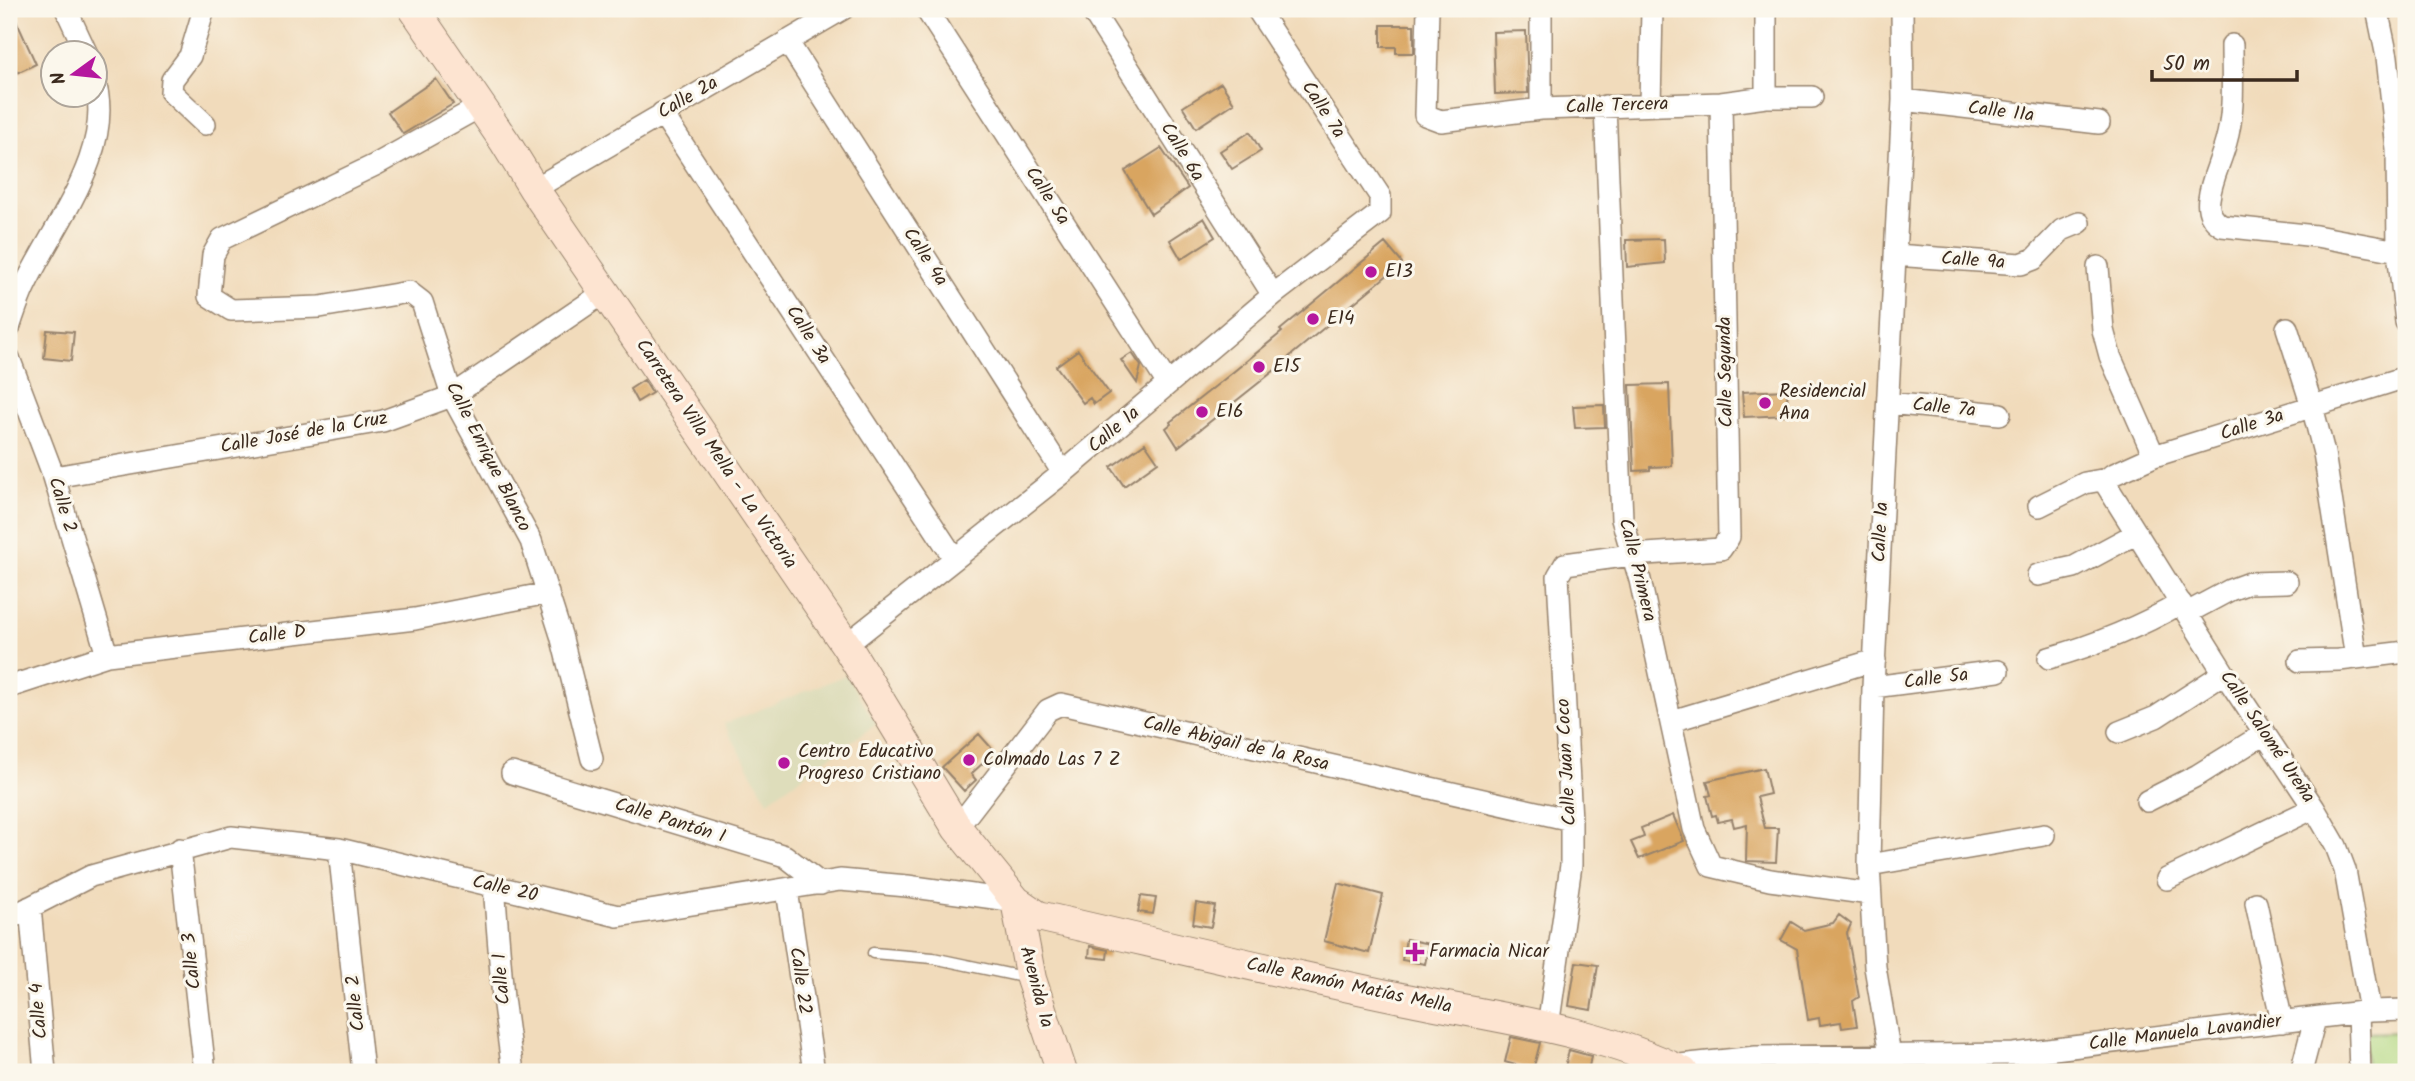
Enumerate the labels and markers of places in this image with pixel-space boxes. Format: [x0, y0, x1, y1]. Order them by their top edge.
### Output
place label: E13 [1385, 257, 1413, 287]
marker: E13 [1363, 264, 1379, 280]
place label: E14 [1327, 304, 1355, 334]
marker: E14 [1305, 311, 1321, 327]
place label: E15 [1273, 352, 1302, 382]
marker: E15 [1251, 359, 1267, 375]
place label: Residencial Ana [1779, 377, 1866, 429]
marker: Residencial Ana [1757, 395, 1773, 411]
place label: E16 [1216, 397, 1244, 427]
marker: E16 [1194, 404, 1210, 420]
place label: Centro Educativo Progreso Cristiano [798, 737, 941, 789]
place label: Colmado Las 7 Z [983, 745, 1121, 775]
marker: Colmado Las 7 Z [961, 752, 977, 768]
marker: Centro Educativo Progreso Cristiano [776, 755, 792, 771]
place label: Farmacia Nicar [1429, 937, 1550, 967]
marker: Farmacia Nicar [1407, 944, 1423, 960]

